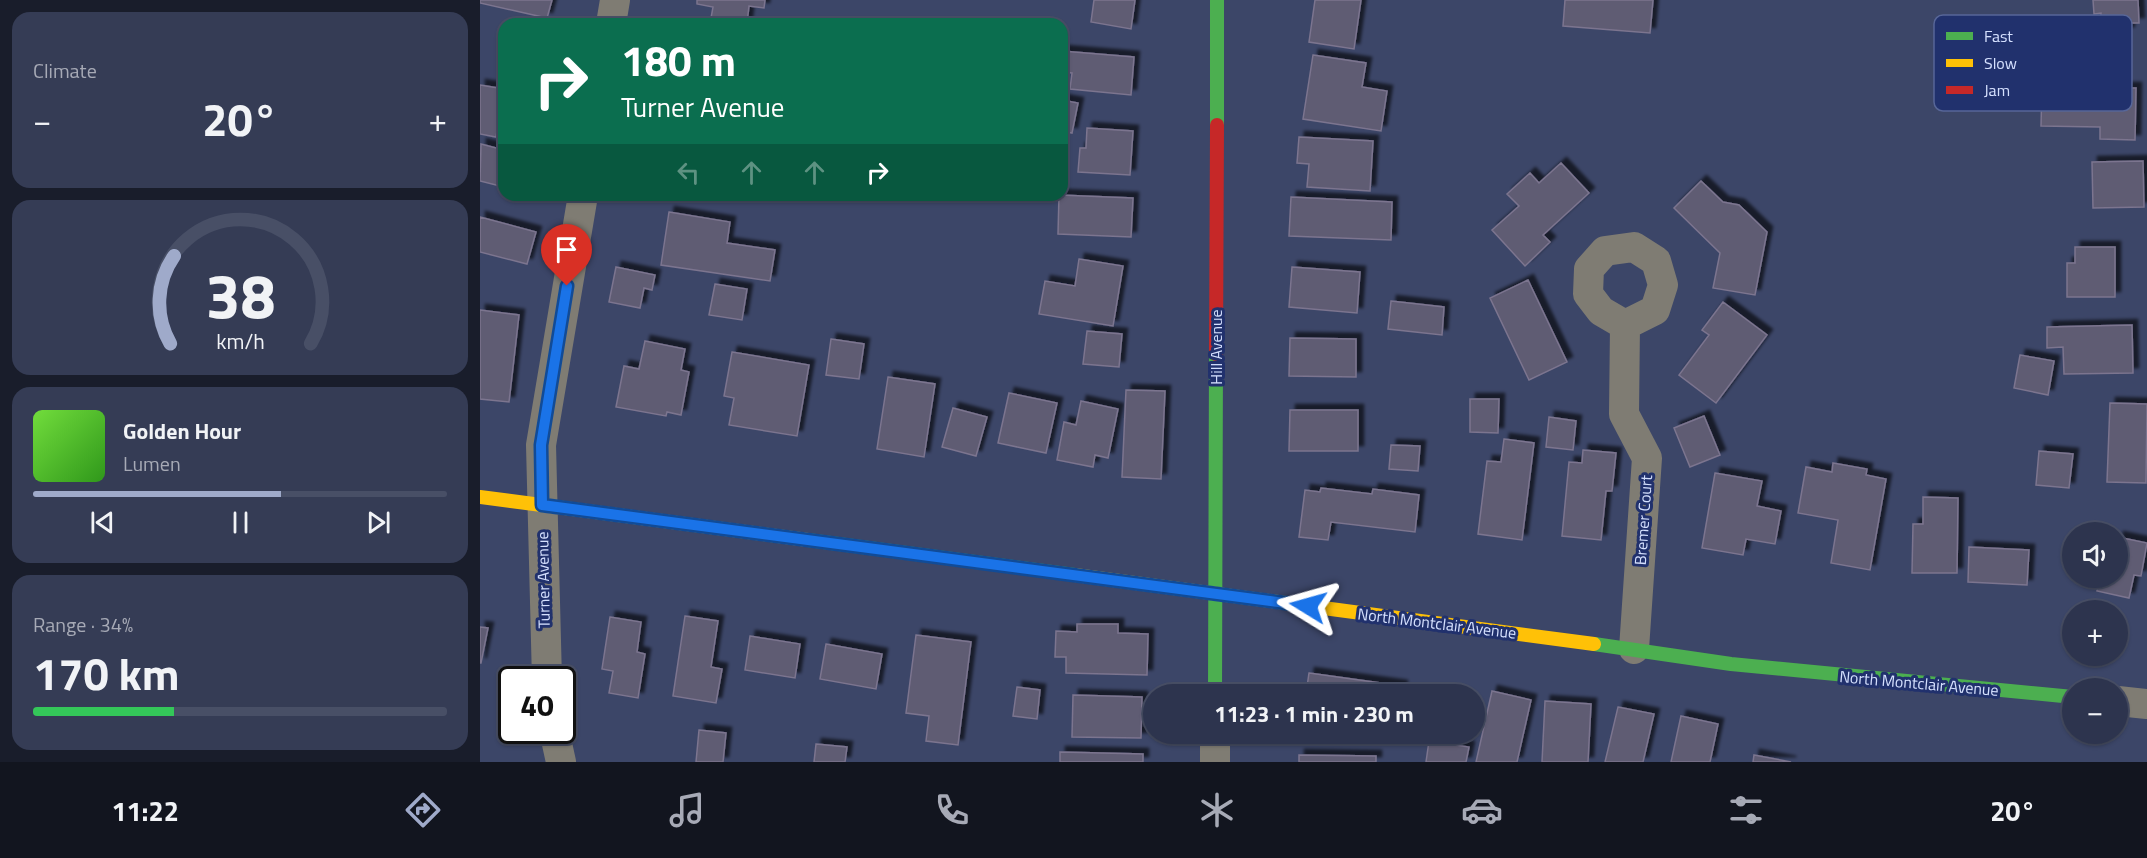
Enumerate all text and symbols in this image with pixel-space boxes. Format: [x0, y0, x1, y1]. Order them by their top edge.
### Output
legend [1934, 15, 2132, 111]
text: Fast [1984, 24, 2013, 48]
text: 180 m [621, 28, 736, 92]
icon: right [522, 42, 600, 120]
text: Slow [1984, 51, 2017, 75]
text: Climate [33, 55, 97, 86]
text: Jam [1984, 78, 2010, 102]
text: 20° [202, 85, 278, 153]
text: Turner Avenue [621, 86, 784, 127]
text: − [33, 95, 51, 145]
text: + [429, 95, 447, 145]
icon: left [672, 156, 705, 189]
icon: ahead [735, 156, 768, 189]
icon: ahead [798, 156, 831, 189]
icon: right [861, 156, 894, 189]
pin [541, 224, 592, 286]
icon: arrive [550, 233, 583, 266]
text: 38 [205, 247, 275, 342]
street label: Hill Avenue [1204, 309, 1228, 385]
text: km/h [216, 326, 264, 358]
text: Golden Hour [123, 414, 241, 448]
text: Lumen [123, 448, 181, 479]
street label: Bremer Court [1628, 474, 1658, 566]
icon: previous [86, 506, 119, 539]
icon: pause [224, 506, 257, 539]
icon: next [362, 506, 395, 539]
map controls [2062, 522, 2128, 744]
button: sound [2062, 522, 2128, 588]
street label: Turner Avenue [530, 531, 556, 629]
position arrow [1276, 574, 1340, 638]
button: + [2062, 600, 2128, 666]
street label: North Montclair Avenue [1356, 601, 1518, 645]
text: Range · 34% [33, 609, 133, 640]
text: 170 km [33, 639, 179, 707]
street label: North Montclair Avenue [1838, 664, 2000, 702]
speed limit sign: 40 [498, 666, 576, 744]
button: − [2062, 678, 2128, 744]
text: 11:23 · 1 min · 230 m [1214, 697, 1414, 731]
icon: directions [402, 789, 444, 831]
icon: music [666, 789, 708, 831]
icon: phone [931, 789, 973, 831]
icon: climate [1196, 789, 1238, 831]
icon: car [1461, 789, 1503, 831]
icon: filters [1725, 789, 1767, 831]
text: 11:22 [111, 790, 179, 831]
text: 20° [1990, 790, 2036, 831]

